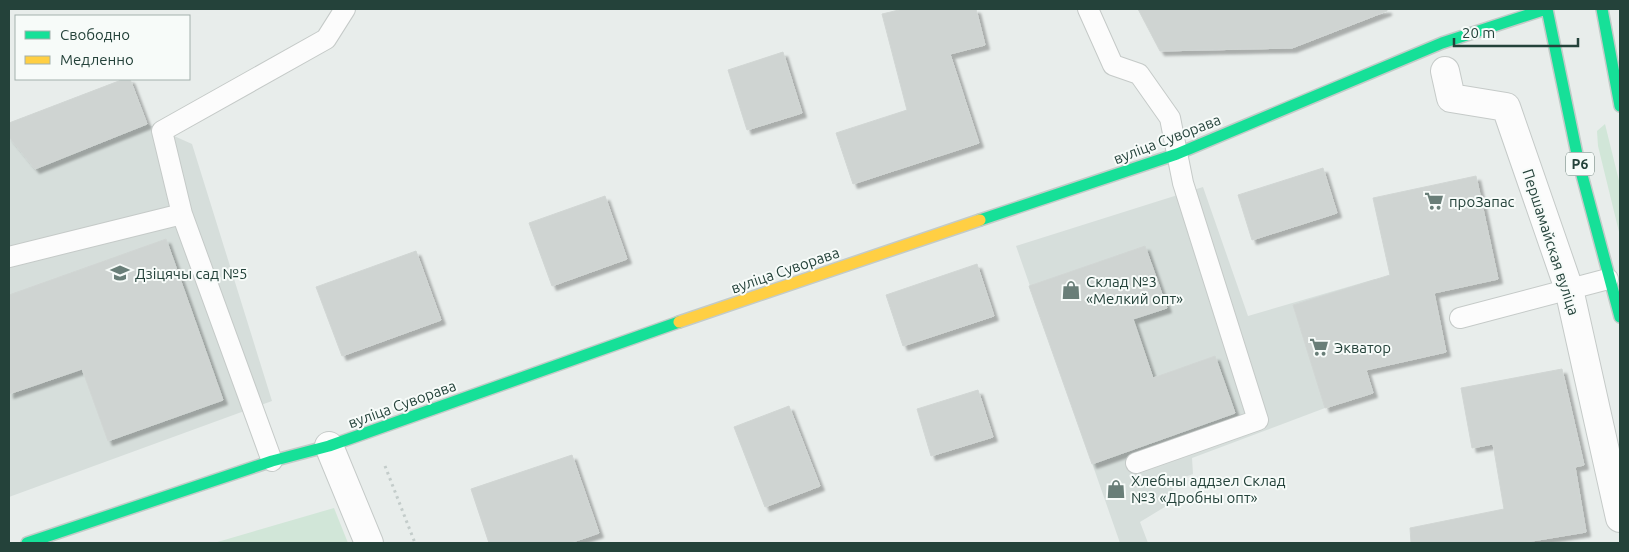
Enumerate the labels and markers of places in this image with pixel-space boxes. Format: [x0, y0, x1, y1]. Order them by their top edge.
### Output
supermarket icon: проЗапас [1423, 190, 1445, 212]
place label: проЗапас [1449, 193, 1515, 210]
school or university icon: Дзіцячы сад №5 [109, 262, 131, 284]
place label: Дзіцячы сад №5 [135, 265, 247, 282]
place label: Склад №3 «Мелкий опт» [1086, 273, 1183, 307]
shop icon: Склад №3 «Мелкий опт» [1060, 279, 1082, 301]
supermarket icon: Экватор [1308, 336, 1330, 358]
place label: Экватор [1334, 339, 1391, 356]
place label: Хлебны аддзел Склад №3 «Дробны опт» [1131, 472, 1286, 506]
shop icon: Хлебны аддзел Склад №3 «Дробны опт» [1105, 478, 1127, 500]

